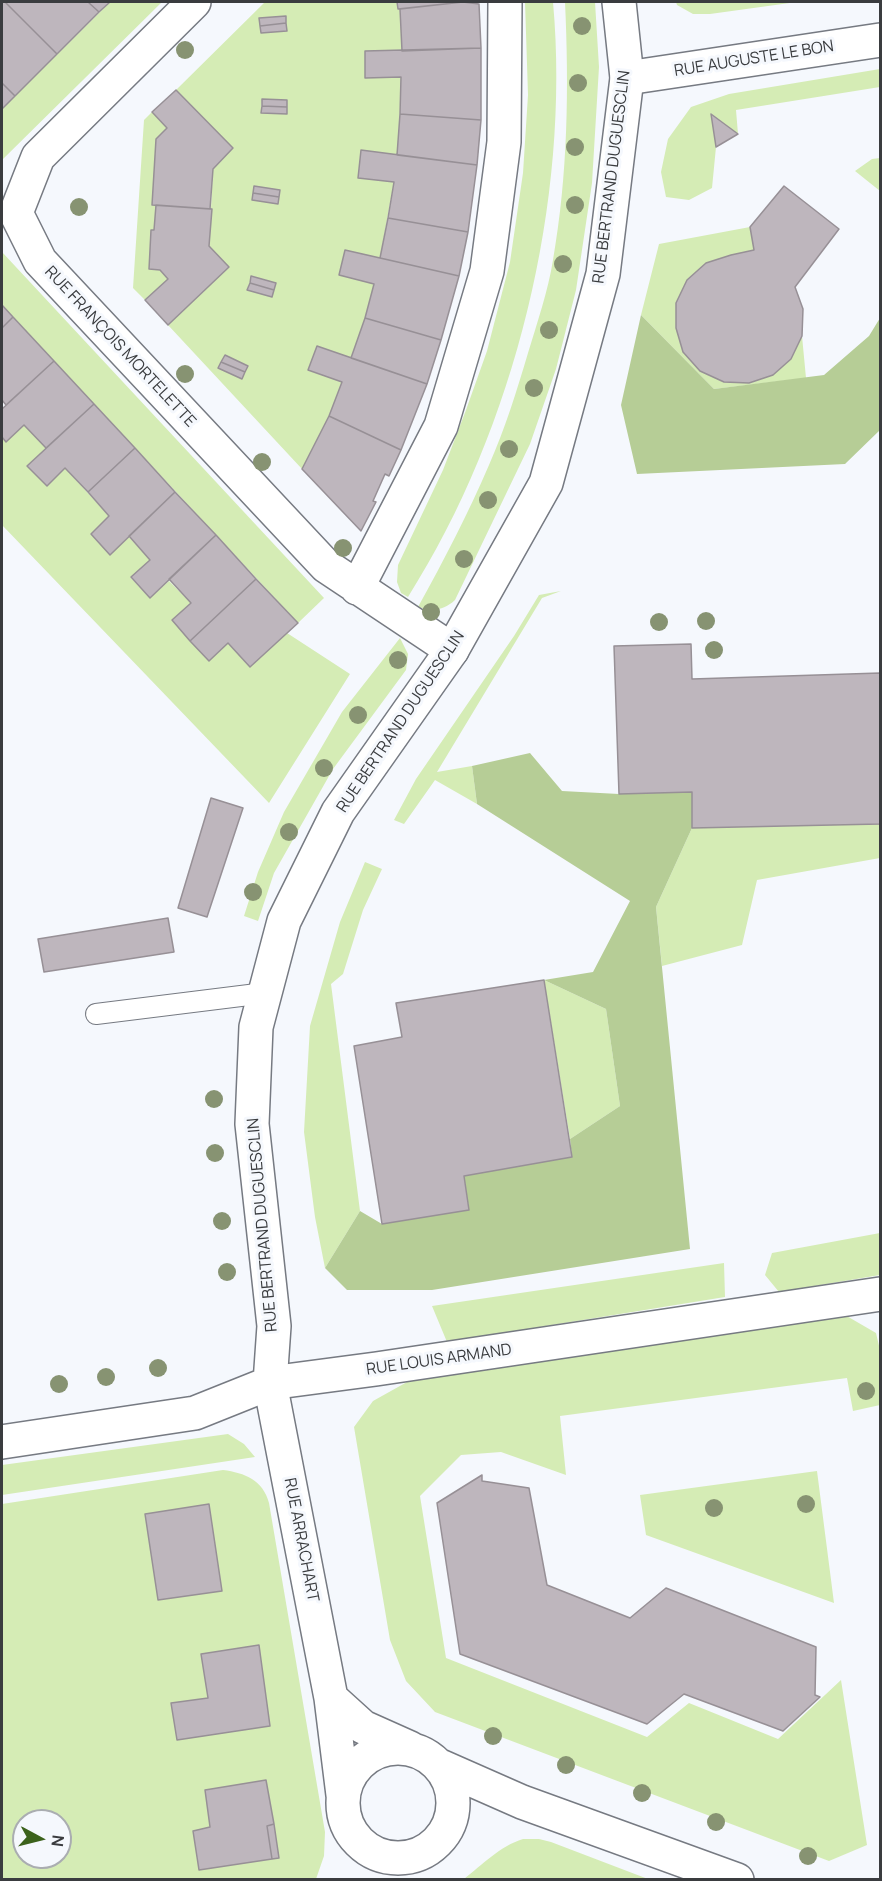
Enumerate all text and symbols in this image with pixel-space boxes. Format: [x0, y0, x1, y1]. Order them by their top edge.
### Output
street label: RUE AUGUSTE LE BON [673, 37, 835, 81]
street label: RUE BERTRAND DUGUESCLIN [589, 69, 635, 285]
street label: RUE FRANÇOIS MORTELETTE [40, 263, 200, 431]
street label: RUE BERTRAND DUGUESCLIN [333, 628, 469, 816]
street label: RUE BERTRAND DUGUESCLIN [244, 1117, 282, 1333]
street label: RUE LOUIS ARMAND [365, 1340, 513, 1380]
street label: RUE ARRACHART [280, 1476, 322, 1604]
north arrow [12, 1809, 72, 1869]
text: N [46, 1834, 69, 1848]

